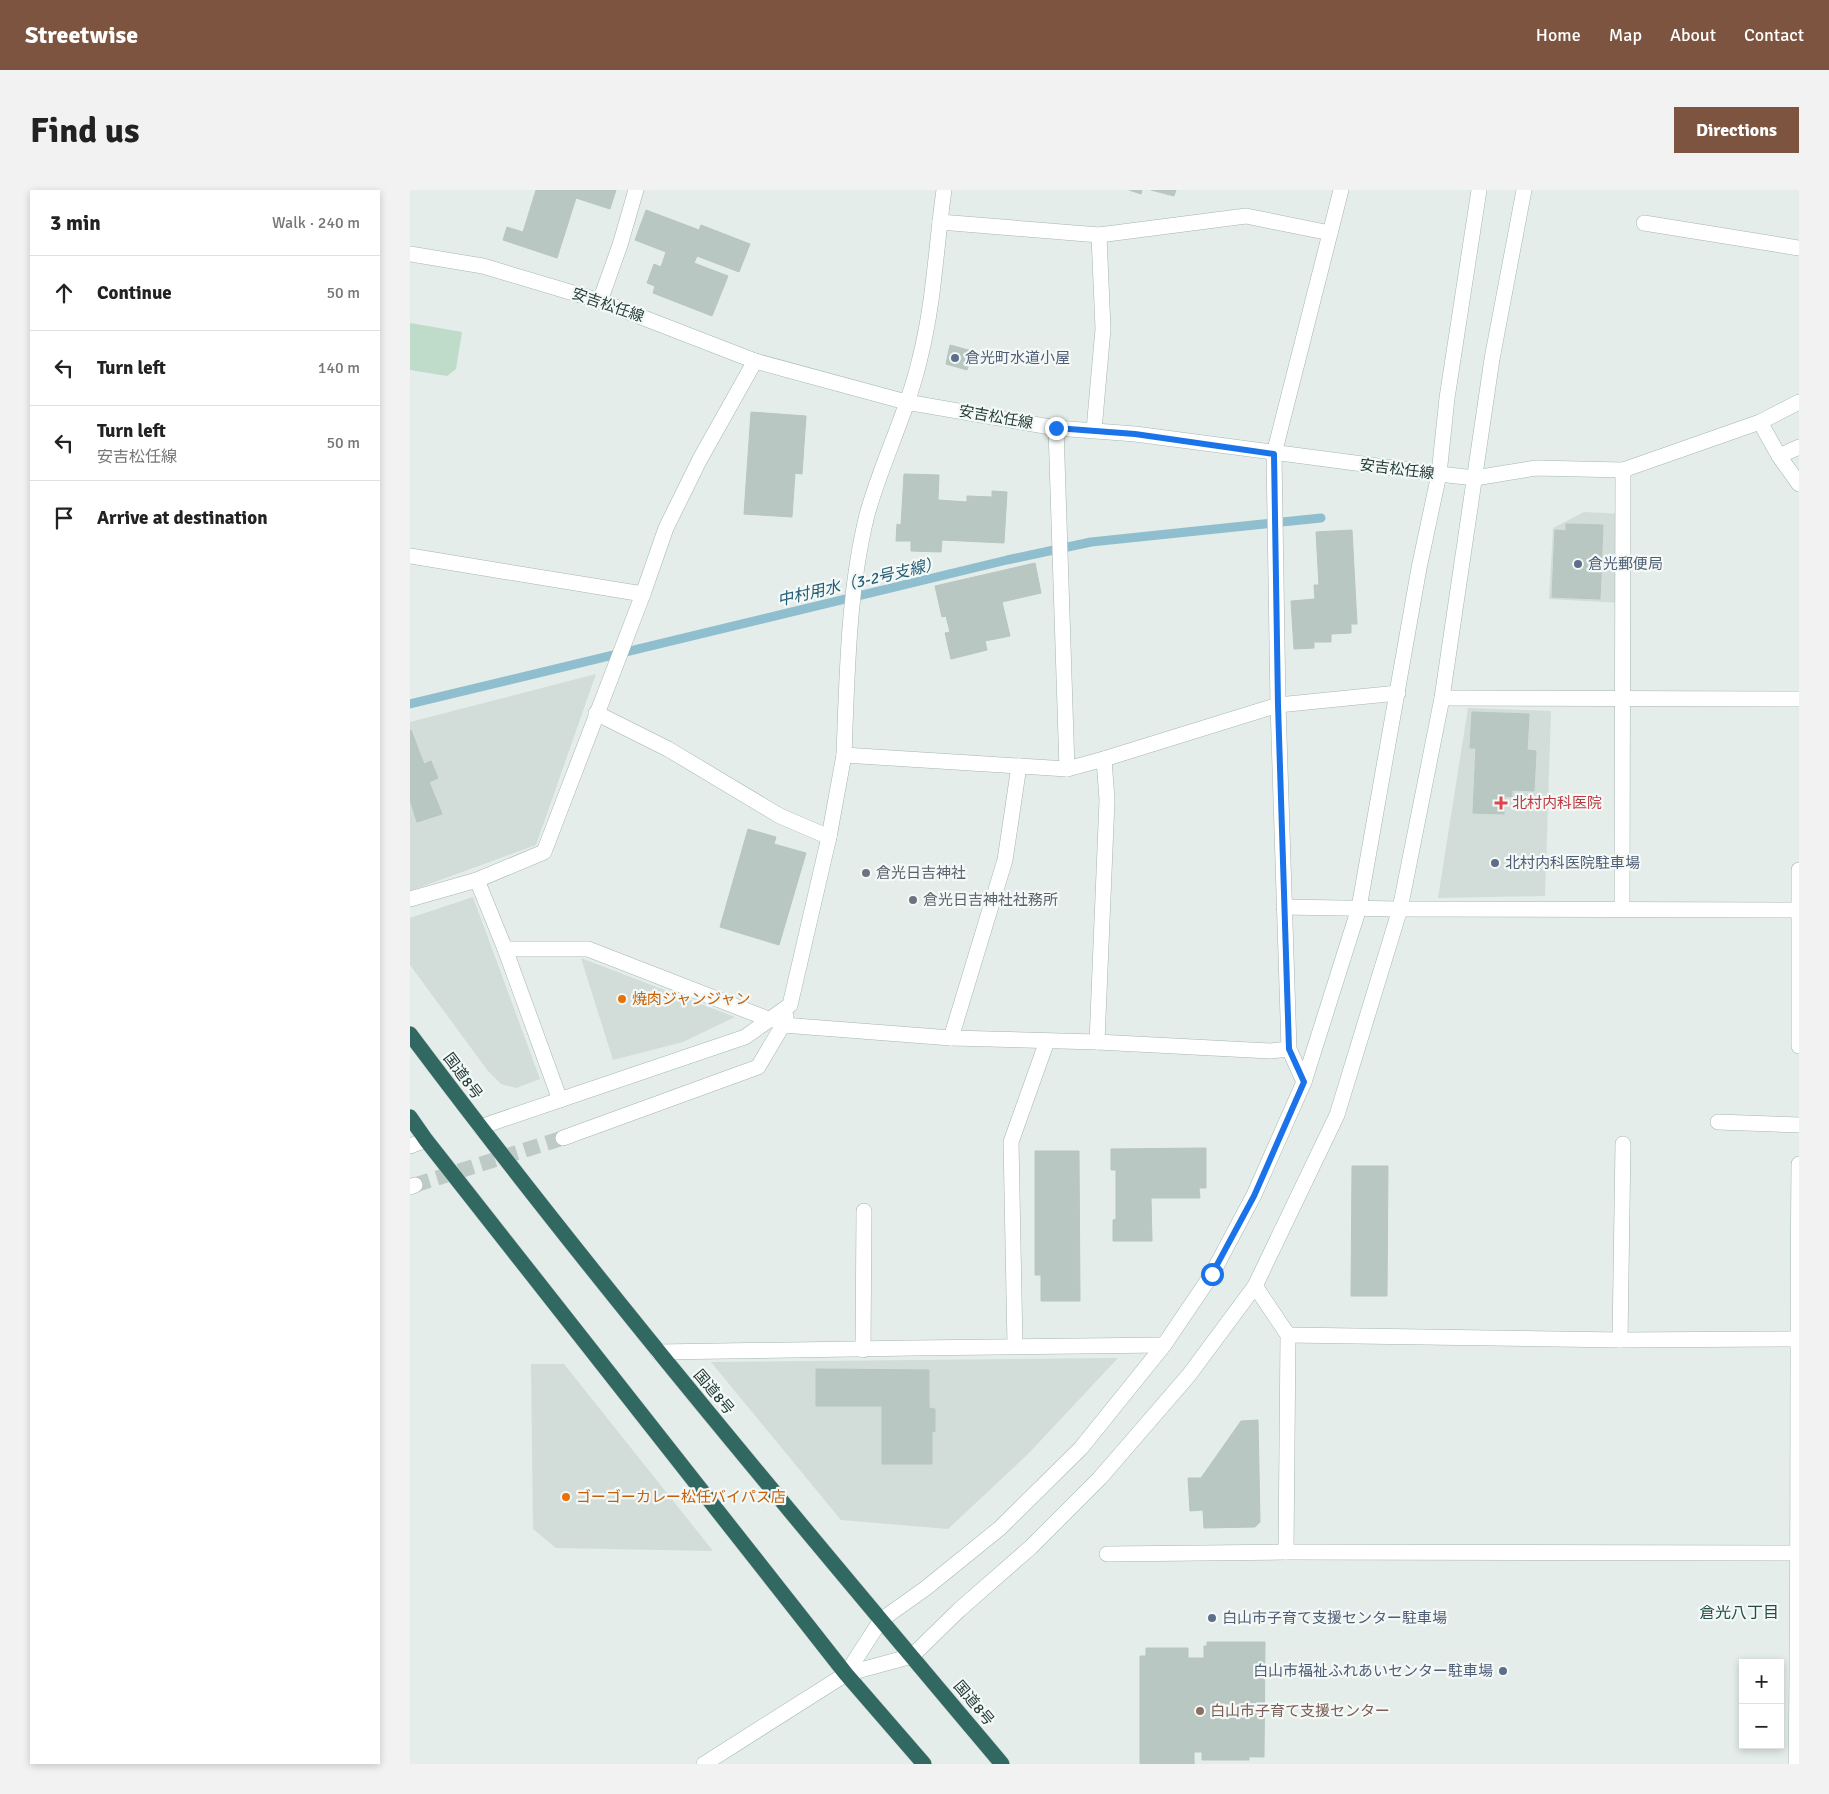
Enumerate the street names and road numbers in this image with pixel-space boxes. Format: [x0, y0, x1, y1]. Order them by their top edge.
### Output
street label: 安吉松任線 [570, 284, 646, 326]
street label: 安吉松任線 [957, 402, 1035, 432]
street label: 安吉松任線 [1359, 455, 1435, 483]
street label: 国道8号 [440, 1049, 486, 1103]
street label: 国道8号 [690, 1366, 738, 1418]
street label: 国道8号 [950, 1677, 998, 1729]

